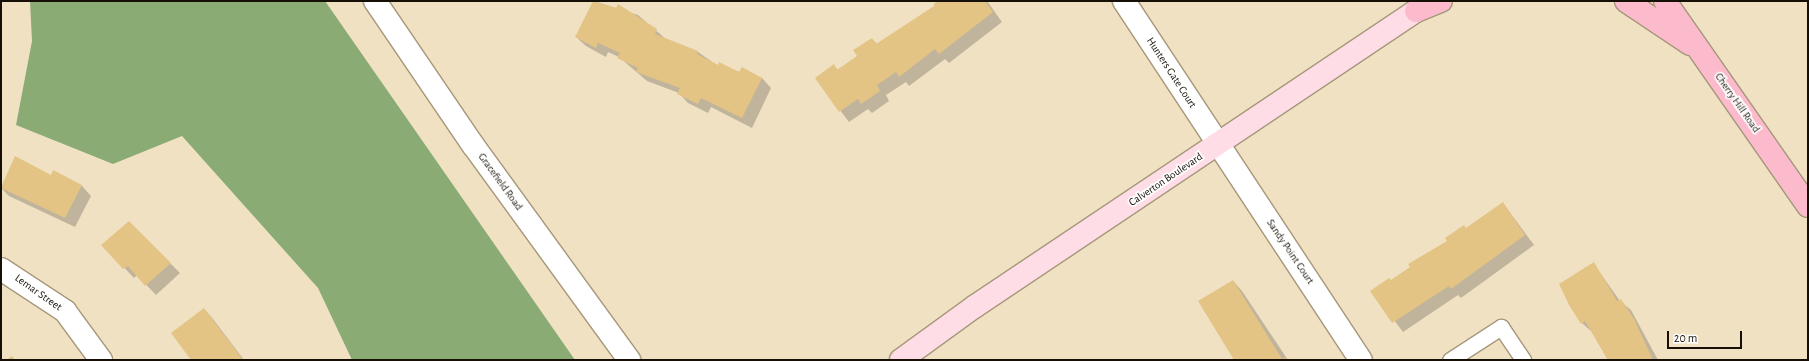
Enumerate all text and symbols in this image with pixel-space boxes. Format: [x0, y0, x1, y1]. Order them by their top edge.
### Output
street label: Hunters Gate Court [1143, 35, 1199, 111]
street label: Cherry Hill Road [1712, 71, 1762, 135]
street label: Calverton Boulevard [1127, 150, 1205, 210]
street label: Gracefield Road [475, 151, 525, 213]
street label: Sandy Point Court [1263, 217, 1317, 287]
street label: Lemar Street [12, 272, 64, 314]
scale bar [1669, 323, 1744, 349]
text: 20 m [1674, 332, 1697, 344]

